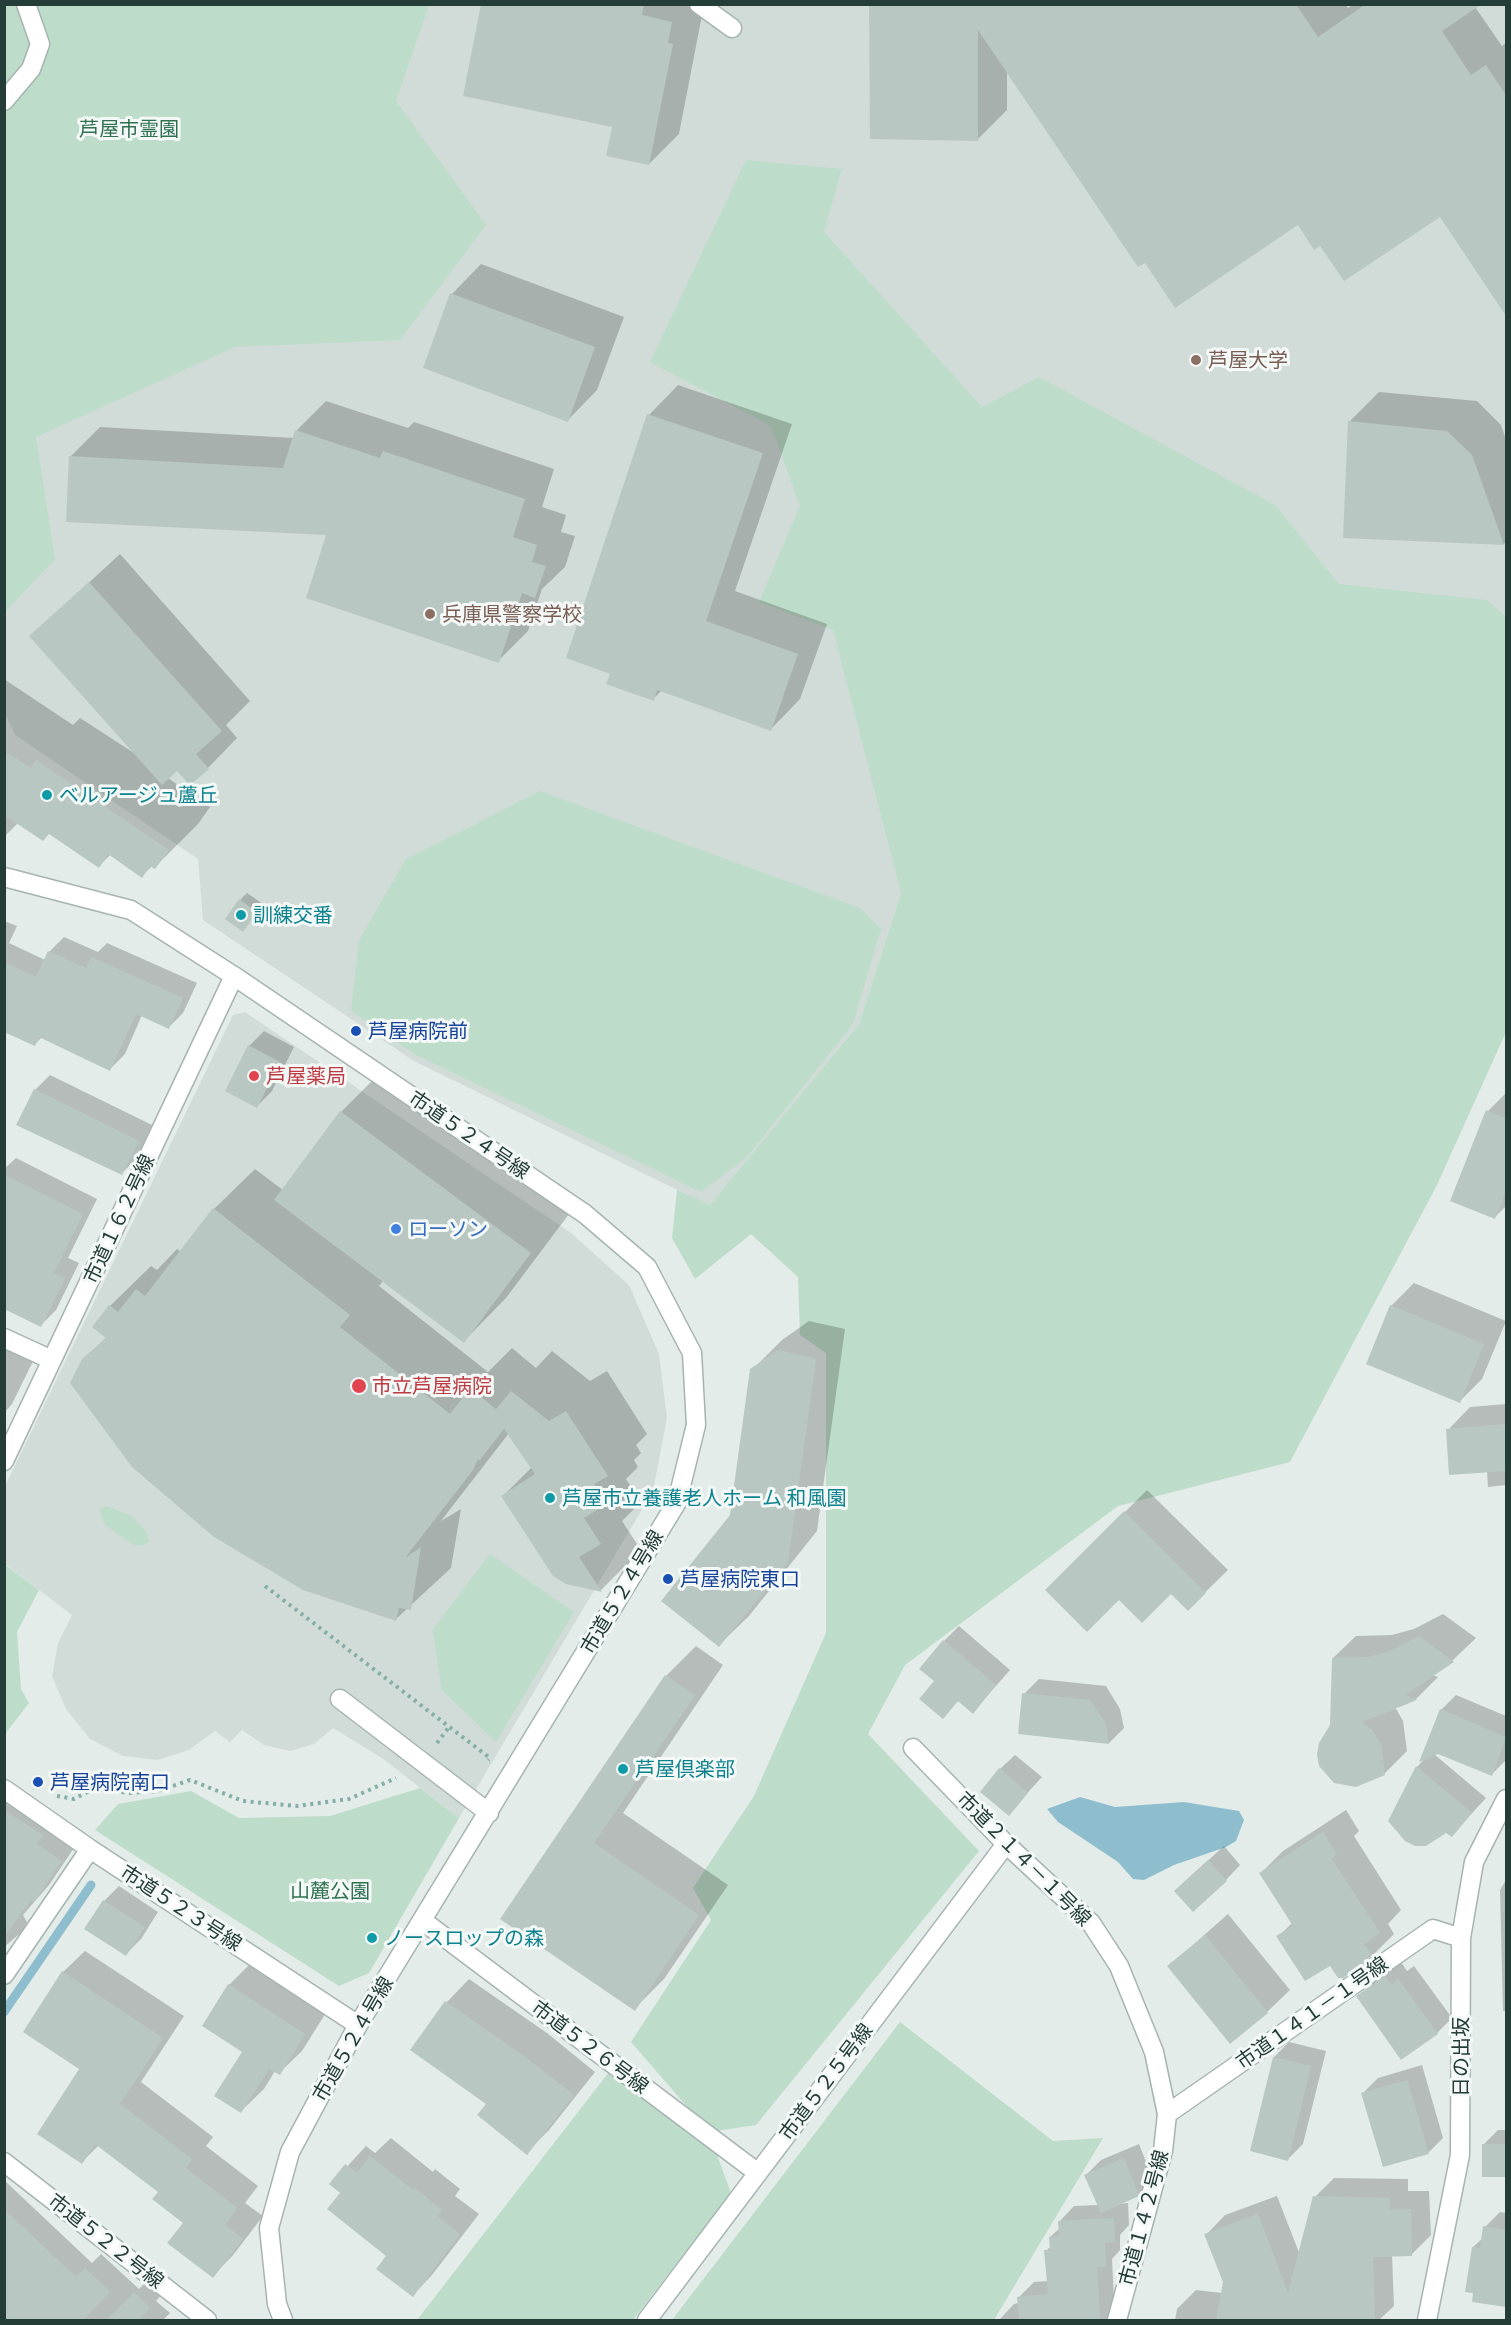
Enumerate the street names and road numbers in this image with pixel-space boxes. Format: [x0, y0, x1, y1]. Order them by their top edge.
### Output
street label: 市道５２４号線 [404, 1086, 534, 1184]
street label: 市道１６２号線 [79, 1150, 159, 1288]
street label: 市道５２４号線 [576, 1526, 668, 1658]
street label: 市道２１４－１号線 [952, 1787, 1096, 1931]
street label: 市道５２３号線 [116, 1860, 246, 1956]
street label: 市道１４１－１号線 [1231, 1952, 1393, 2074]
street label: 市道５２４号線 [308, 1972, 398, 2106]
street label: 市道５２６号線 [527, 1995, 653, 2099]
street label: 日の出坂 [1449, 2017, 1473, 2097]
street label: 市道５２５号線 [774, 2019, 878, 2145]
street label: 市道１４２号線 [1114, 2147, 1174, 2289]
street label: 市道５２２号線 [43, 2188, 169, 2294]

